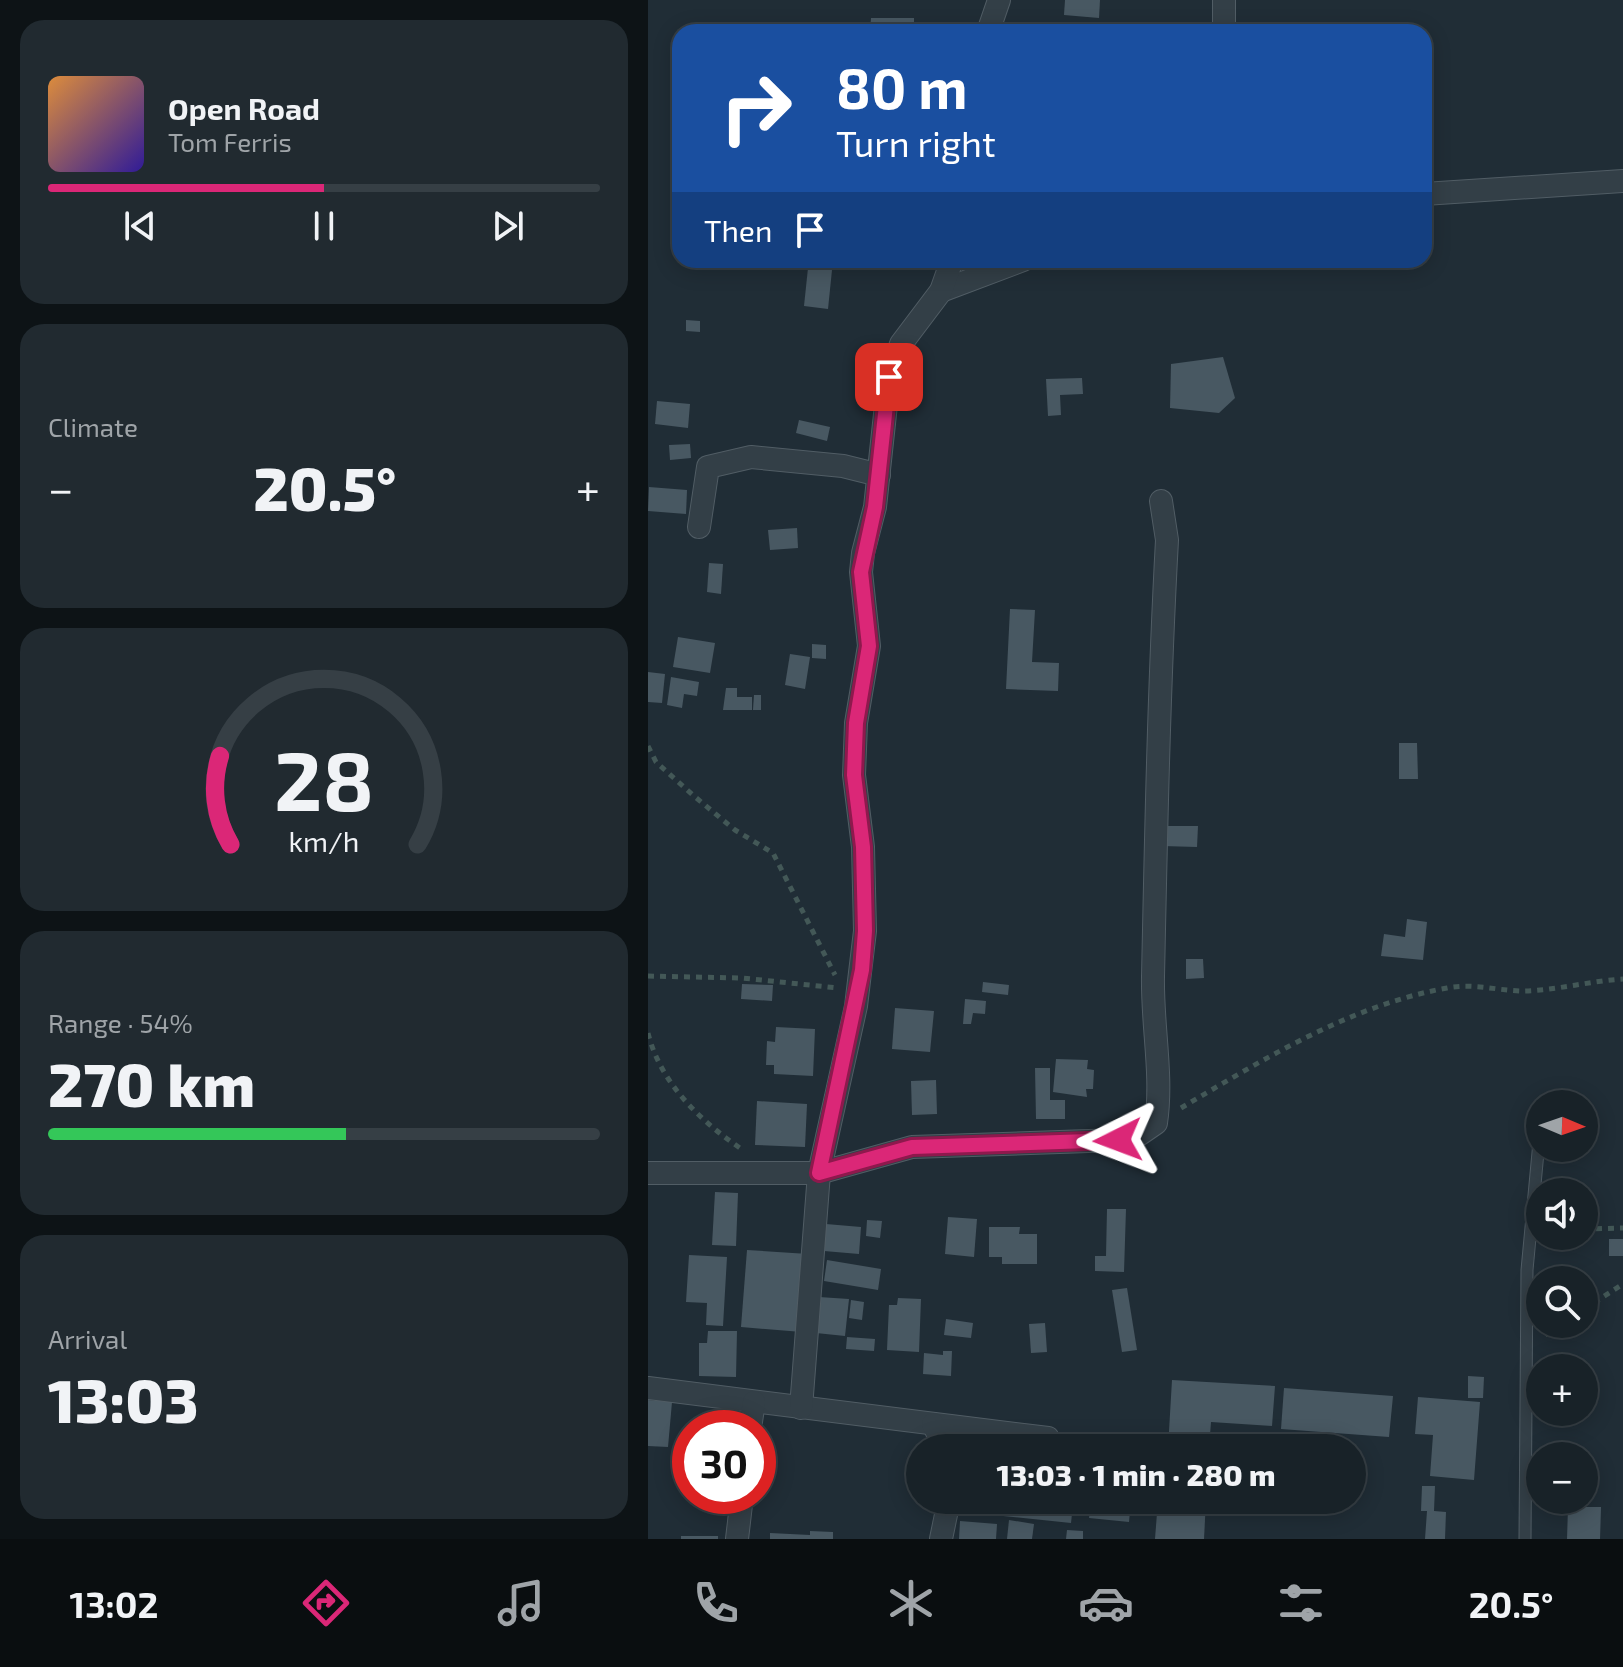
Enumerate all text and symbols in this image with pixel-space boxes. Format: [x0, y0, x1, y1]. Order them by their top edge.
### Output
text: 80 m [836, 53, 968, 120]
icon: right [704, 56, 808, 160]
text: Open Road [168, 90, 320, 126]
text: Turn right [836, 121, 996, 164]
text: Tom Ferris [168, 126, 292, 157]
icon: previous [118, 204, 162, 248]
icon: pause [302, 204, 346, 248]
icon: next [486, 204, 530, 248]
icon: arrive [788, 208, 832, 252]
text: Then [704, 212, 772, 248]
pin [855, 343, 923, 411]
icon: arrive [867, 355, 911, 399]
text: Climate [48, 411, 138, 442]
text: 20.5° [253, 451, 396, 523]
text: − [48, 461, 74, 514]
text: + [576, 461, 600, 514]
text: 28 [274, 728, 374, 828]
text: km/h [289, 824, 359, 859]
text: Range · 54% [48, 1007, 193, 1038]
text: 270 km [48, 1047, 255, 1119]
north arrow [1526, 1090, 1598, 1162]
map controls [1526, 1090, 1598, 1514]
position arrow [1076, 1098, 1160, 1182]
button: sound [1526, 1178, 1598, 1250]
button: search [1526, 1266, 1598, 1338]
text: Arrival [48, 1323, 127, 1354]
button: + [1526, 1354, 1598, 1426]
text: 13:03 [48, 1363, 199, 1435]
speed limit sign: 30 [672, 1410, 776, 1514]
button: − [1526, 1442, 1598, 1514]
text: 13:03 · 1 min · 280 m [997, 1456, 1275, 1492]
icon: directions [298, 1575, 354, 1631]
icon: music [493, 1575, 549, 1631]
icon: phone [688, 1575, 744, 1631]
icon: climate [883, 1575, 939, 1631]
icon: car [1078, 1575, 1134, 1631]
icon: filters [1273, 1575, 1329, 1631]
text: 13:02 [70, 1582, 158, 1625]
text: 20.5° [1469, 1582, 1553, 1625]

